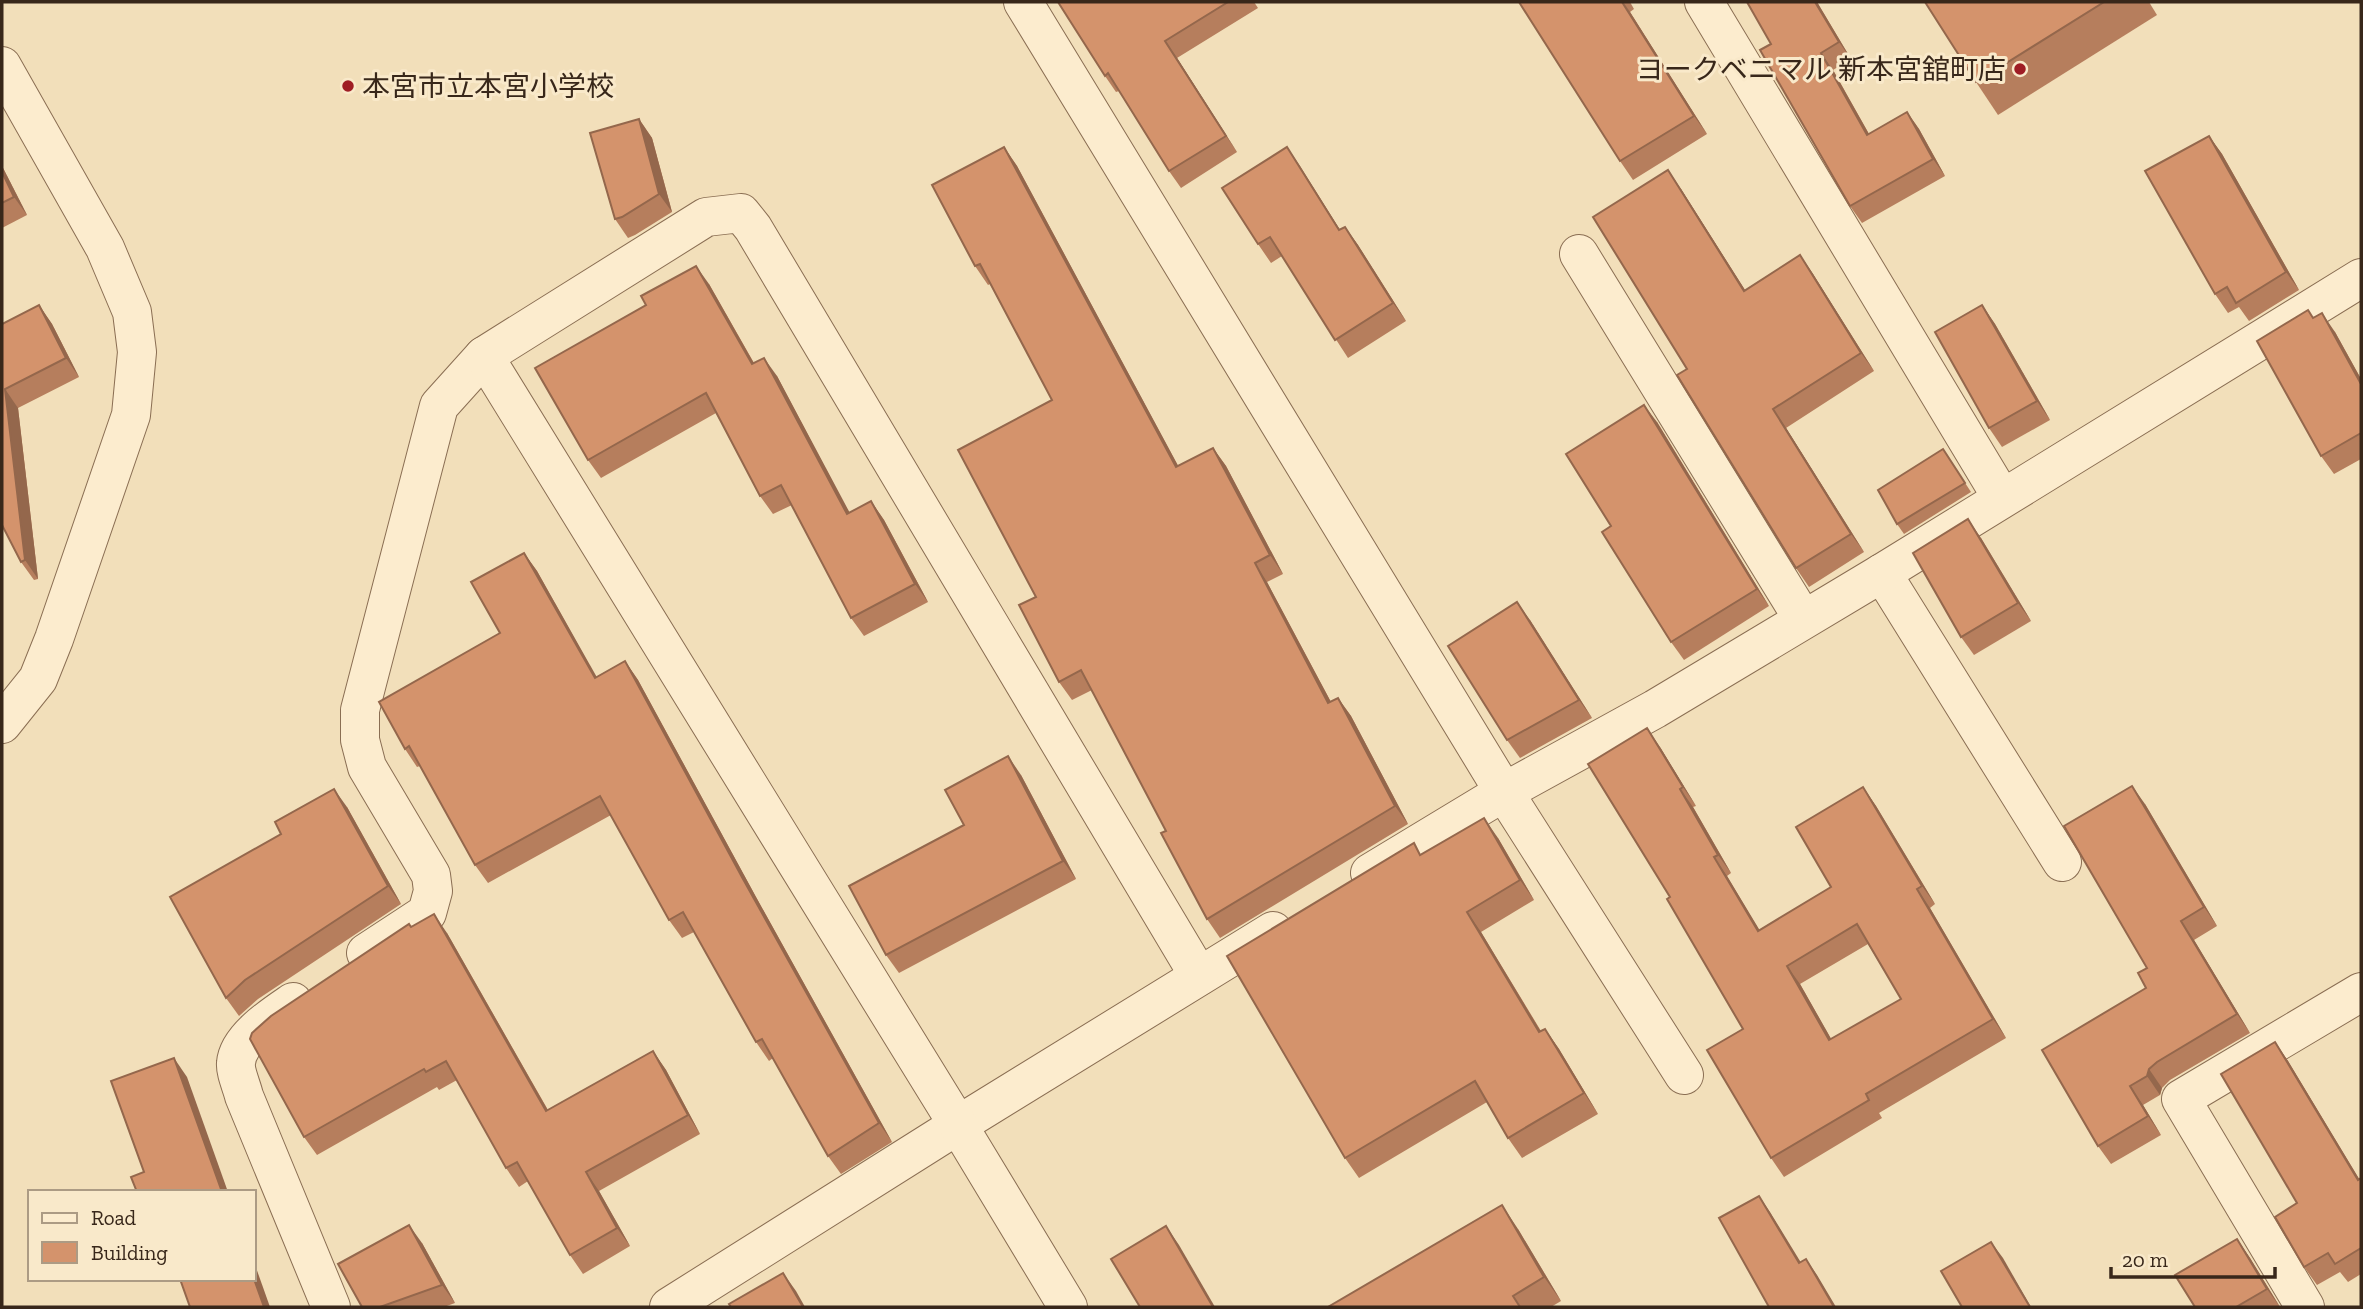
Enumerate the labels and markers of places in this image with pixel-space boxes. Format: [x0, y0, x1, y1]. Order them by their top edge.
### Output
place label: ヨークベニマル 新本宮舘町店 [1636, 53, 2006, 86]
marker: ヨークベニマル 新本宮舘町店 [2012, 61, 2028, 77]
place label: 本宮市立本宮小学校 [362, 70, 614, 103]
marker: 本宮市立本宮小学校 [340, 78, 356, 94]

